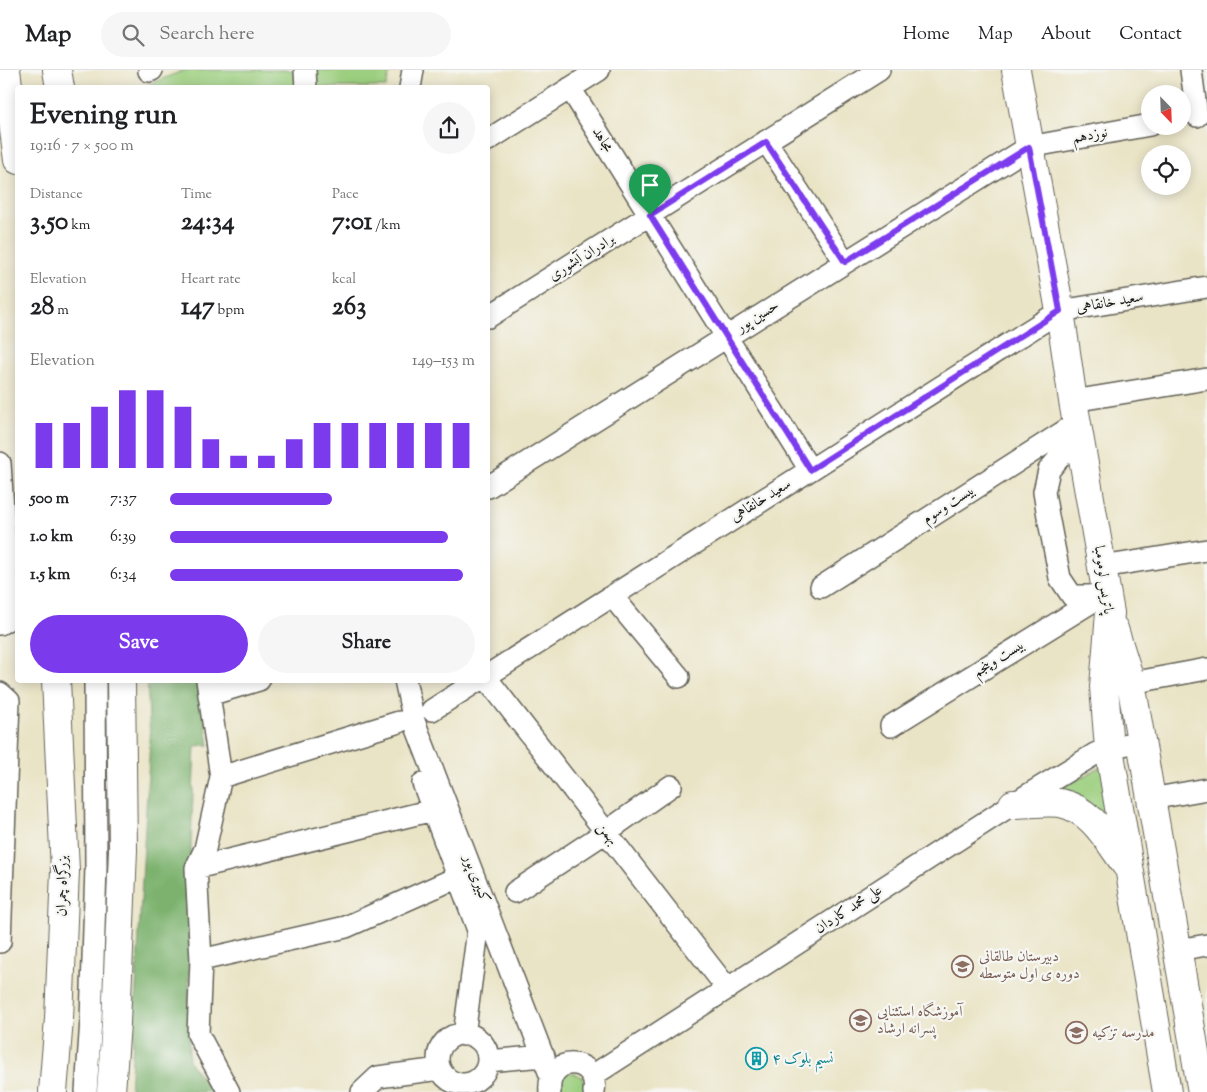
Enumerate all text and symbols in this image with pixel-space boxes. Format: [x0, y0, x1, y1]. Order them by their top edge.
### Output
search box [101, 12, 451, 57]
text: Map [25, 18, 71, 52]
icon: search [119, 21, 147, 49]
text: Search here [159, 21, 255, 48]
text: Home [903, 22, 950, 48]
text: Map [978, 22, 1013, 48]
text: About [1041, 22, 1091, 48]
text: Contact [1119, 22, 1182, 48]
north arrow [1141, 85, 1191, 135]
map controls [1141, 85, 1191, 195]
text: Evening run [30, 96, 177, 136]
button: share [423, 102, 475, 154]
street label: مجاهد [586, 123, 618, 157]
street label: نوزدهم [1071, 123, 1110, 151]
text: 19:16 · 7 × 500 m [30, 135, 134, 158]
button: locate [1141, 145, 1191, 195]
pin [629, 164, 671, 215]
icon: arrive [636, 171, 664, 199]
text: Distance [30, 185, 83, 205]
text: Time [181, 185, 212, 205]
text: Pace [332, 185, 359, 205]
text: 3.50 [30, 205, 68, 241]
text: 24:34 [181, 205, 235, 241]
text: 7:01 [332, 205, 372, 241]
text: km [68, 216, 90, 236]
text: /km [372, 216, 401, 236]
street label: برادران آبشوری [545, 229, 620, 287]
text: Elevation [30, 270, 87, 290]
text: Heart rate [181, 270, 241, 290]
text: kcal [332, 270, 356, 290]
street label: سعید خانقاهی [1075, 287, 1145, 319]
text: 28 [30, 290, 54, 326]
text: 147 [181, 290, 215, 326]
text: 263 [332, 290, 366, 326]
street label: حسین پور [731, 296, 783, 339]
text: m [54, 301, 69, 321]
text: bpm [215, 301, 245, 321]
text: Elevation [30, 350, 95, 373]
text: 149–153 m [412, 350, 475, 373]
street label: سعید خانقاهی [727, 474, 795, 528]
street label: بیست وسوم [919, 480, 980, 531]
text: 500 m [30, 488, 69, 511]
text: 7:37 [110, 488, 137, 511]
text: 1.0 km [30, 526, 73, 549]
text: 6:39 [110, 526, 136, 549]
street label: پاتریس لومومبا [1088, 544, 1118, 617]
text: 1.5 km [30, 564, 70, 587]
text: 6:34 [110, 564, 136, 587]
button: Save [30, 615, 248, 673]
button: Share [258, 615, 475, 673]
street label: بیست وپنجم [969, 635, 1030, 685]
street label: بهمن [591, 818, 623, 850]
street label: کبیری پور [456, 850, 495, 906]
street label: بزرگراه چمران [51, 855, 74, 917]
street label: علی محمد کاردان [811, 880, 887, 940]
place label: دبیرستان طالقانی دوره ی اول متوسطه [979, 947, 1080, 985]
school or university icon: دبیرستان طالقانی دوره ی اول متوسطه [951, 954, 975, 978]
place label: آموزشگاه استثنایی پسرانه ارشاد [877, 1001, 964, 1040]
school or university icon: آموزشگاه استثنایی پسرانه ارشاد [849, 1009, 873, 1033]
school or university icon: مدرسه تزکیه [1064, 1021, 1088, 1045]
place label: مدرسه تزکیه [1092, 1023, 1154, 1044]
building icon: نسیم بلوک ۴ [744, 1047, 768, 1071]
place label: نسیم بلوک ۴ [772, 1049, 834, 1073]

